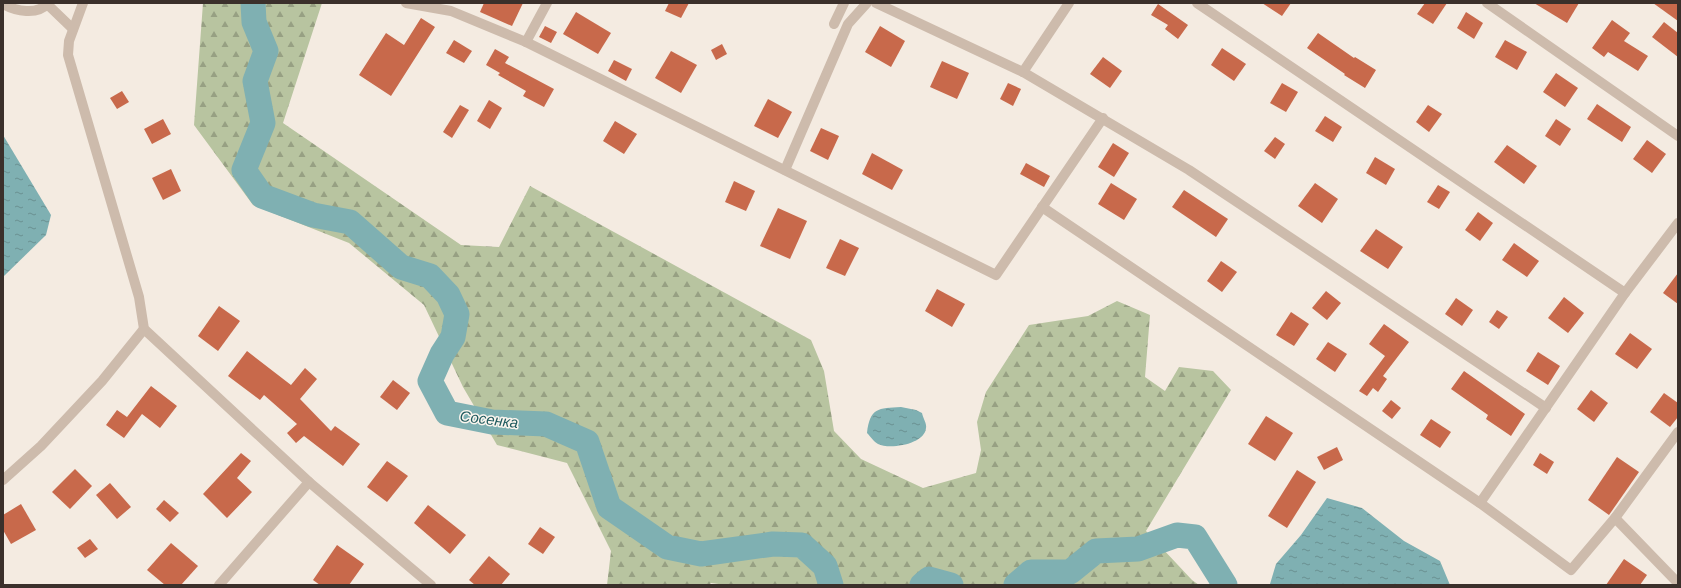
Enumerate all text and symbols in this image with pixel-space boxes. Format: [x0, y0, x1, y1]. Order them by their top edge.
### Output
water label: Сосенка [459, 407, 519, 431]

